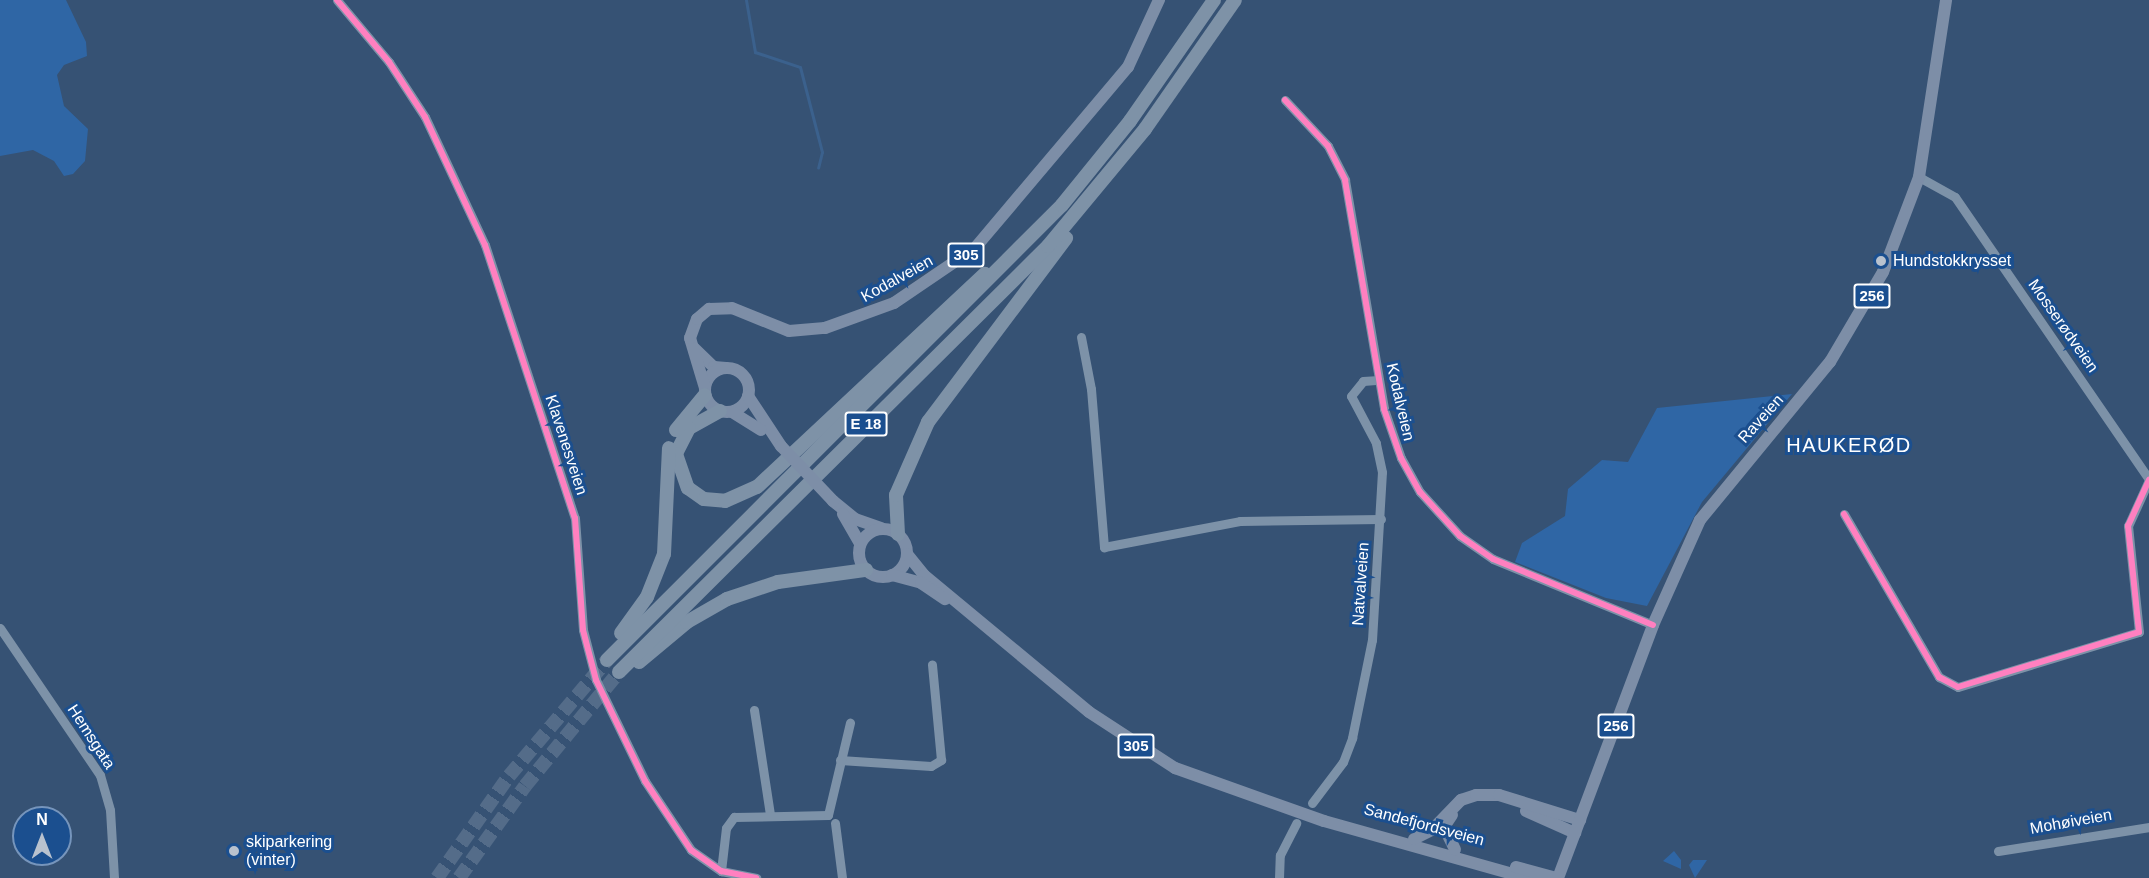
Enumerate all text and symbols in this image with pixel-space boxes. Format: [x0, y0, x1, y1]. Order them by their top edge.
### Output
road number: 305 [946, 243, 986, 267]
street label: Kodalveien [858, 251, 936, 307]
place label: Hundstokkrysset [1893, 251, 2011, 271]
marker: Hundstokkrysset [1874, 254, 1888, 268]
street label: Mosserødveien [2024, 276, 2102, 376]
road number: 256 [1852, 284, 1892, 308]
street label: Kodalveien [1382, 361, 1418, 443]
street label: Raveien [1734, 391, 1788, 447]
street label: Klavenesveien [541, 393, 591, 497]
road number: E 18 [844, 412, 888, 436]
district label: HAUKERØD [1786, 433, 1912, 457]
street label: Natvalveien [1349, 542, 1373, 626]
street label: Hemsgata [63, 701, 119, 773]
road number: 256 [1596, 714, 1636, 738]
road number: 305 [1116, 734, 1156, 758]
street label: Sandefjordsveien [1362, 800, 1486, 850]
street label: Mohøiveien [2029, 805, 2113, 839]
north arrow [12, 806, 72, 866]
text: N [36, 811, 48, 828]
place label: skiparkering (vinter) [246, 832, 332, 870]
marker: skiparkering (vinter) [227, 844, 241, 858]

